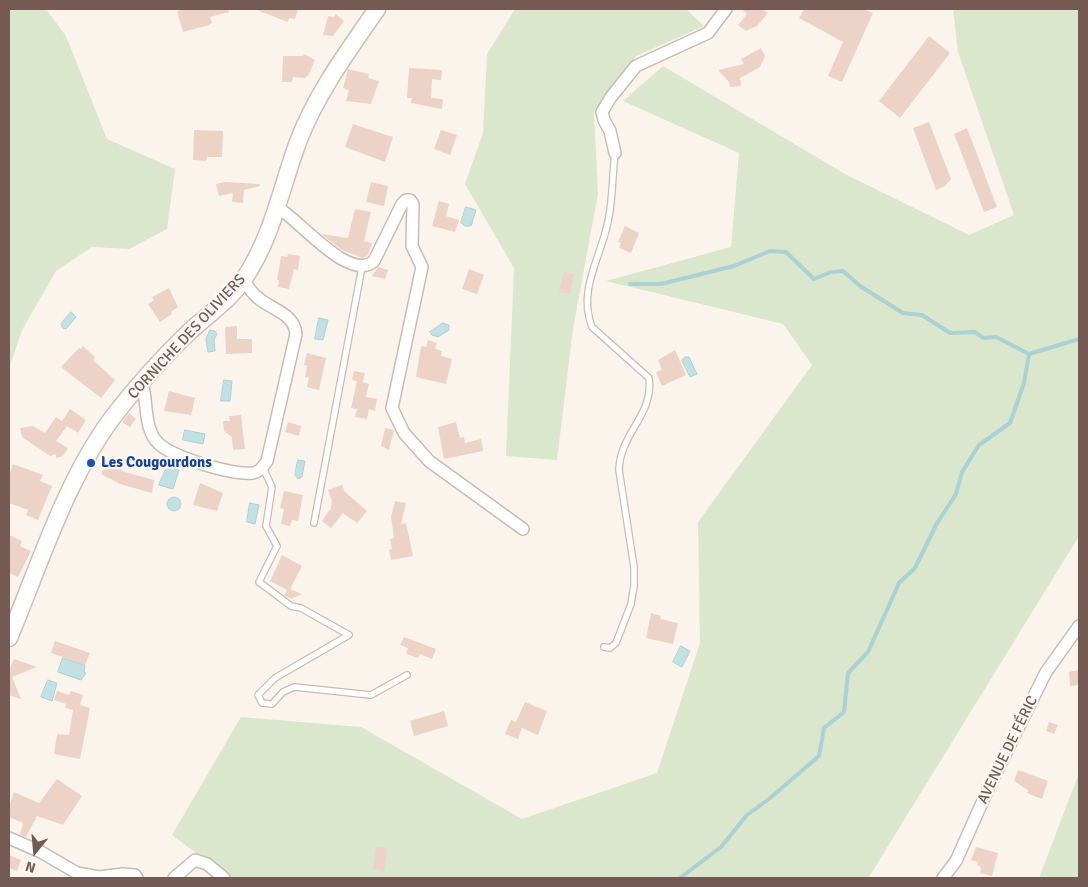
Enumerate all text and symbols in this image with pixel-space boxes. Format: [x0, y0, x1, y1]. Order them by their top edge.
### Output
street label: CORNICHE DES OLIVIERS [124, 271, 250, 403]
place label: Les Cougourdons [101, 454, 212, 472]
marker: Les Cougourdons [85, 457, 97, 469]
street label: AVENUE DE FÉRIC [974, 693, 1042, 807]
north arrow [10, 827, 60, 877]
text: N [23, 857, 38, 876]

